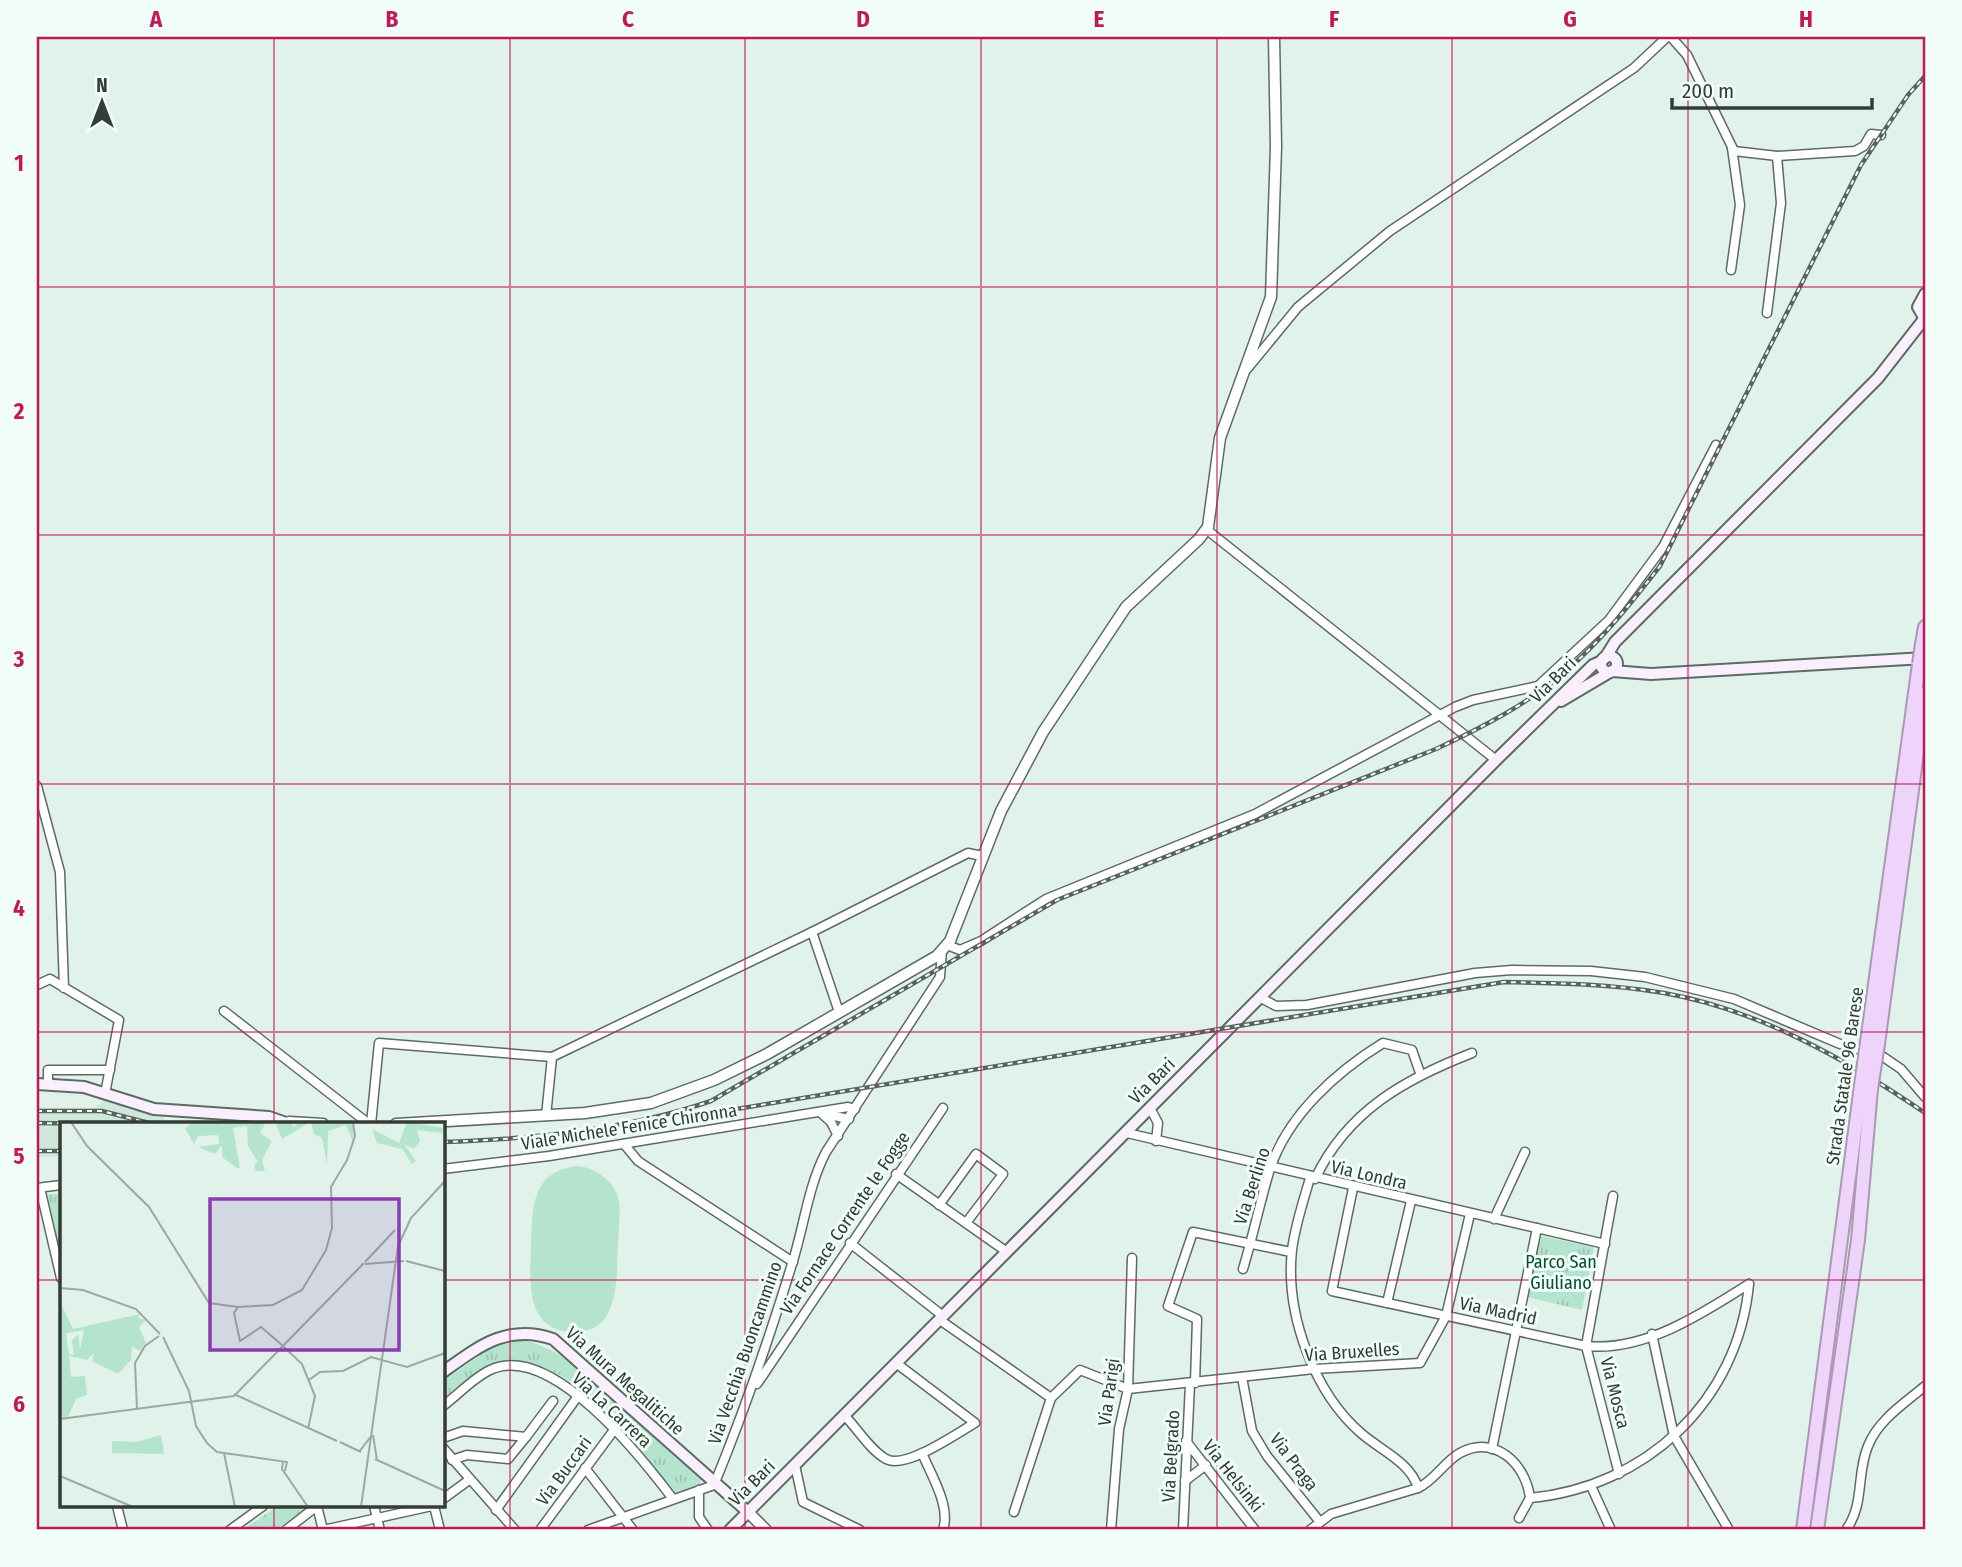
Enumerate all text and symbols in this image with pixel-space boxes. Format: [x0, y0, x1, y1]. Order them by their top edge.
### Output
text: A [149, 5, 163, 33]
text: B [386, 5, 399, 33]
text: C [622, 5, 634, 33]
text: D [856, 5, 870, 33]
text: E [1094, 5, 1105, 33]
text: F [1329, 5, 1339, 33]
text: G [1563, 5, 1577, 33]
text: H [1799, 5, 1813, 33]
north arrow [66, 66, 136, 136]
scale bar [1672, 66, 1871, 110]
text: N [96, 74, 108, 97]
text: 200 m [1682, 78, 1734, 104]
text: 1 [14, 149, 24, 177]
text: 2 [13, 397, 25, 425]
text: 3 [13, 645, 25, 673]
street label: Via Bari [1525, 652, 1581, 708]
text: 4 [13, 894, 25, 922]
street label: Strada Statale 96 Barese [1822, 985, 1868, 1166]
street label: Via Bari [1124, 1053, 1180, 1109]
street label: Viale Michele Fenice Chironna [520, 1099, 739, 1155]
inset map [60, 1122, 444, 1508]
street label: Via Fornace Corrente le Fogge [775, 1127, 915, 1319]
text: 5 [13, 1142, 25, 1170]
street label: Via Berlino [1229, 1145, 1275, 1227]
street label: Via Londra [1329, 1156, 1409, 1194]
park label: Parco San Giuliano [1525, 1251, 1597, 1294]
street label: Via Vecchia Buoncammino [703, 1259, 787, 1447]
street label: Via Madrid [1457, 1292, 1539, 1330]
street label: Via Mura Megalitiche [561, 1322, 689, 1440]
street label: Via Bruxelles [1304, 1338, 1400, 1366]
street label: Via Mosca [1595, 1355, 1635, 1431]
street label: Via Parigi [1093, 1357, 1125, 1427]
street label: Via La Carrera [568, 1368, 657, 1453]
text: 6 [13, 1390, 25, 1418]
street label: Via Belgrado [1158, 1409, 1184, 1503]
street label: Via Praga [1265, 1429, 1323, 1496]
street label: Via Buccari [531, 1432, 597, 1510]
street label: Via Helsinki [1198, 1435, 1268, 1517]
street label: Via Bari [724, 1455, 780, 1511]

